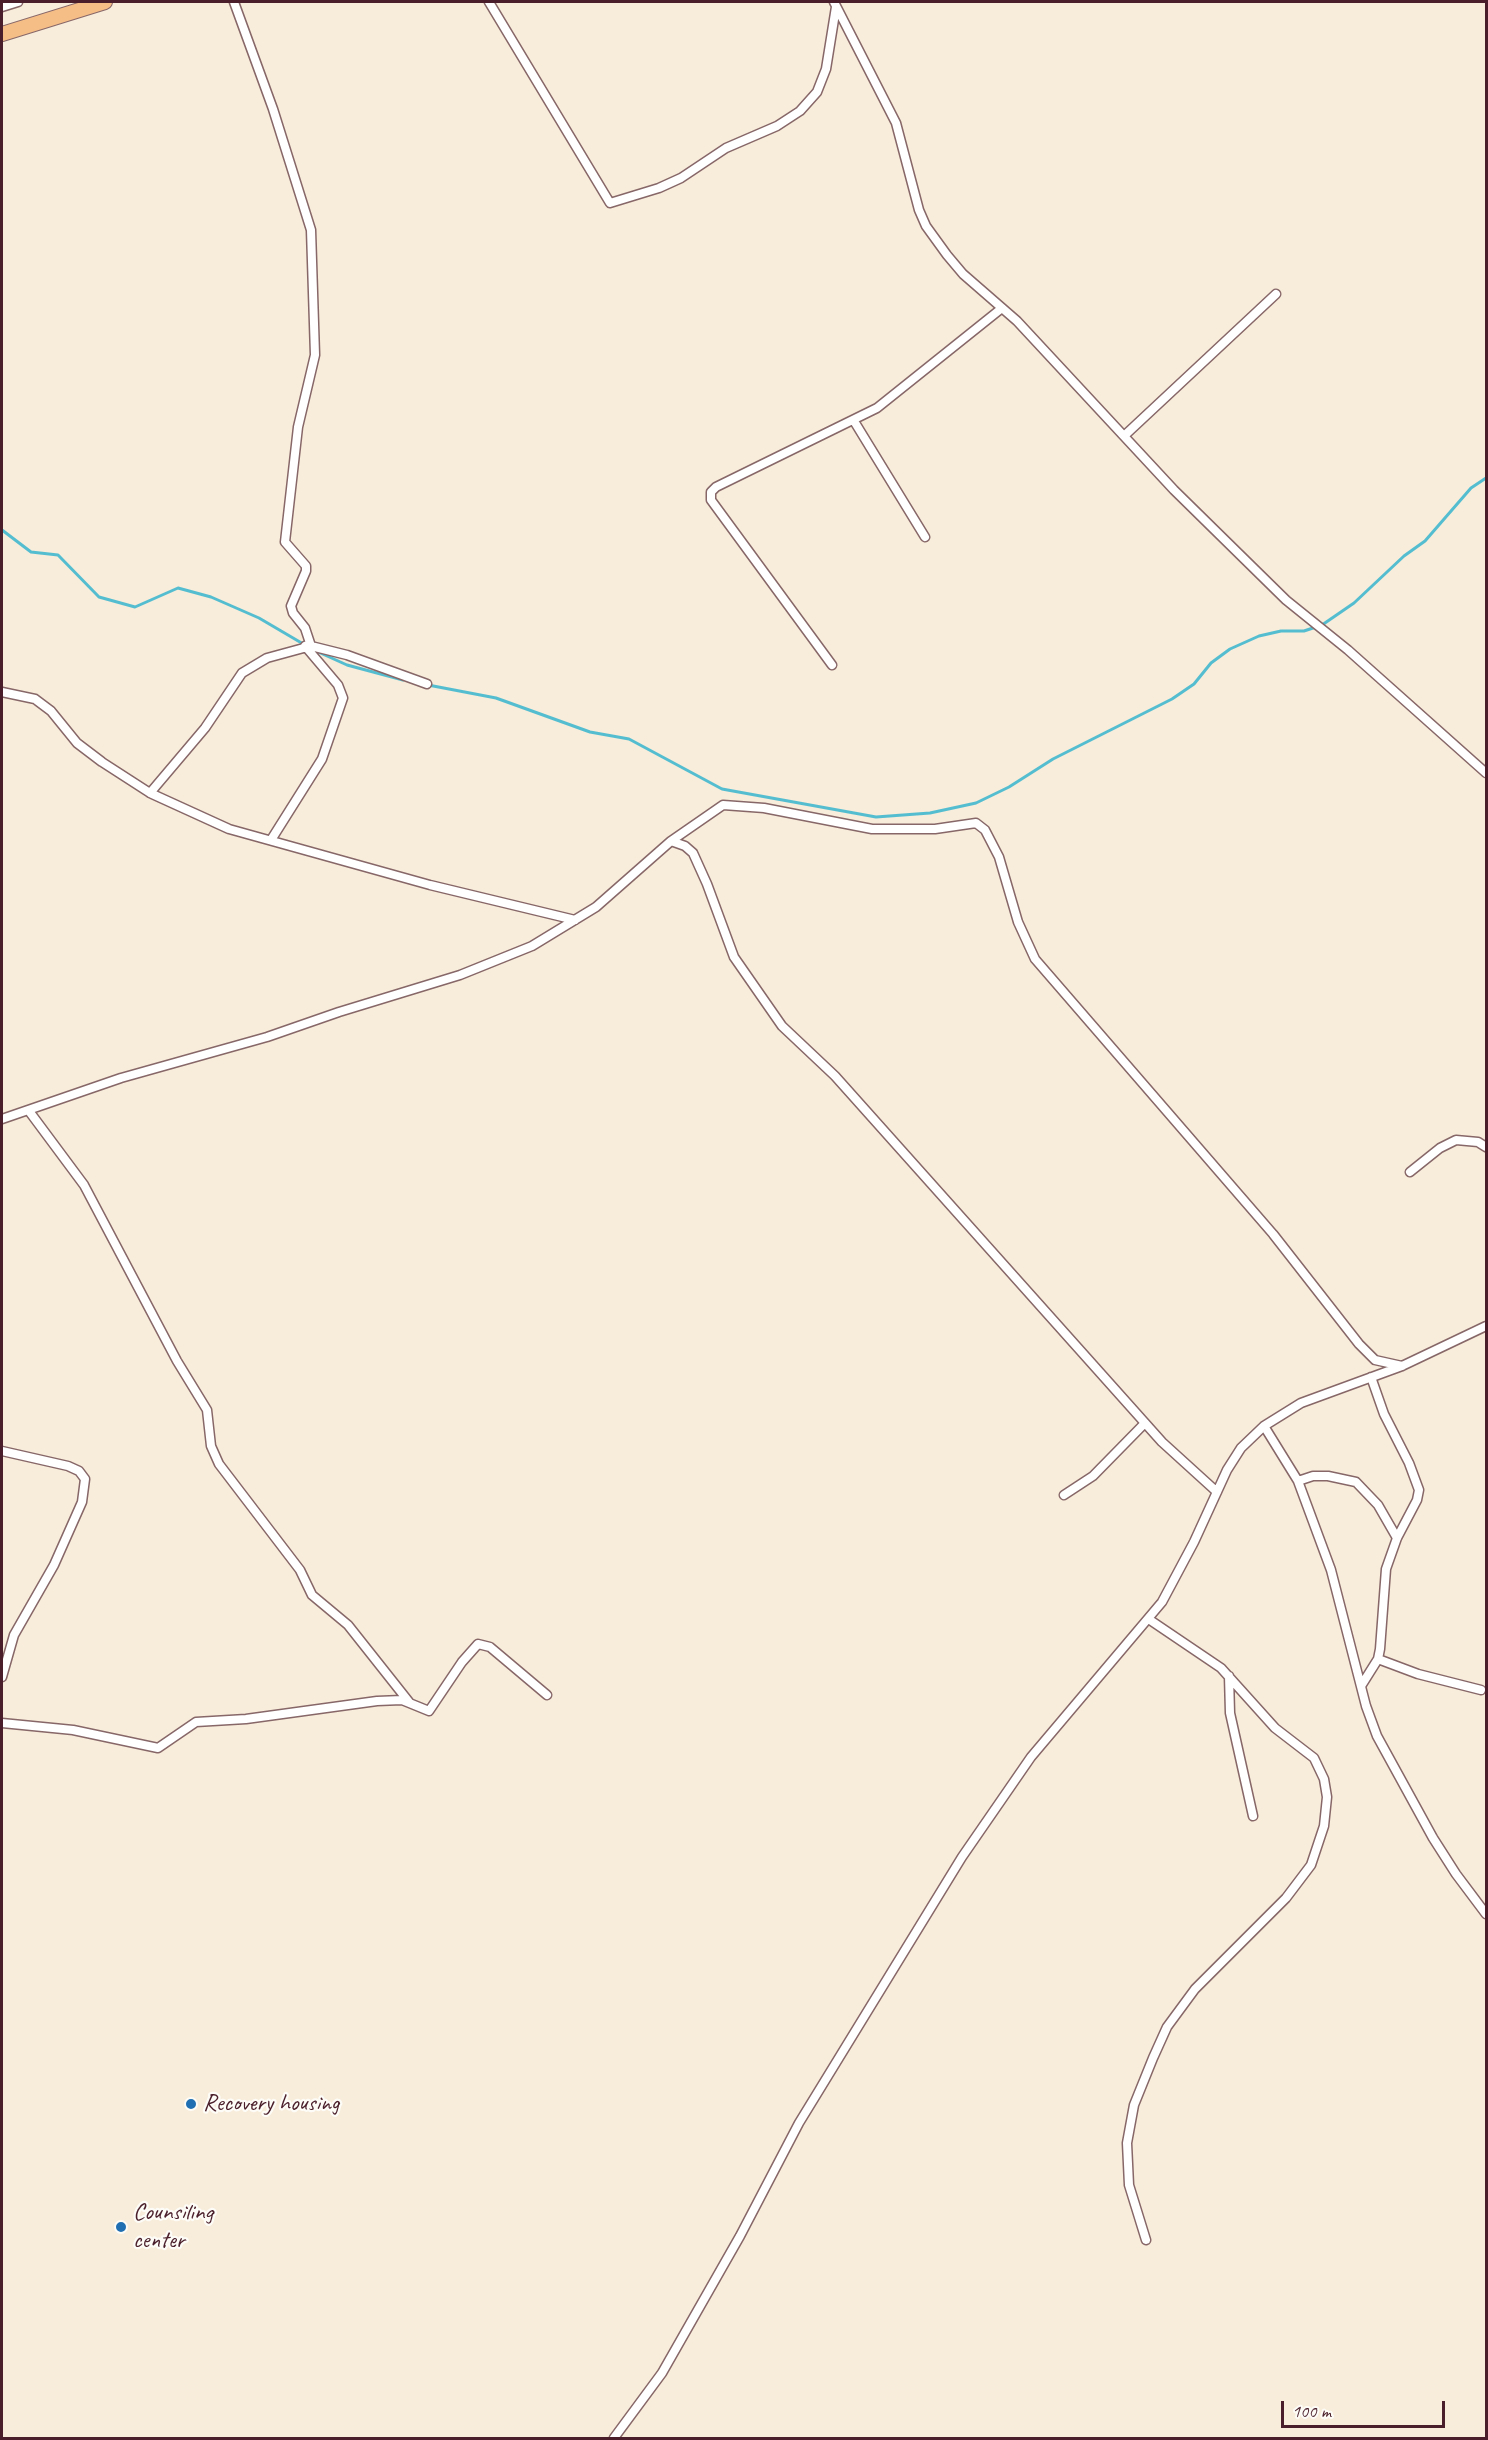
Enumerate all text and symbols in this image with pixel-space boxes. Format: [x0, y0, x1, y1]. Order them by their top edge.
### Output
place label: Recovery housing [203, 2090, 339, 2118]
marker: Recovery housing [184, 2097, 198, 2111]
place label: Counsiling center [133, 2199, 213, 2255]
marker: Counsiling center [114, 2220, 128, 2234]
scale bar [1284, 2389, 1448, 2427]
text: 100 m [1292, 2400, 1331, 2422]

